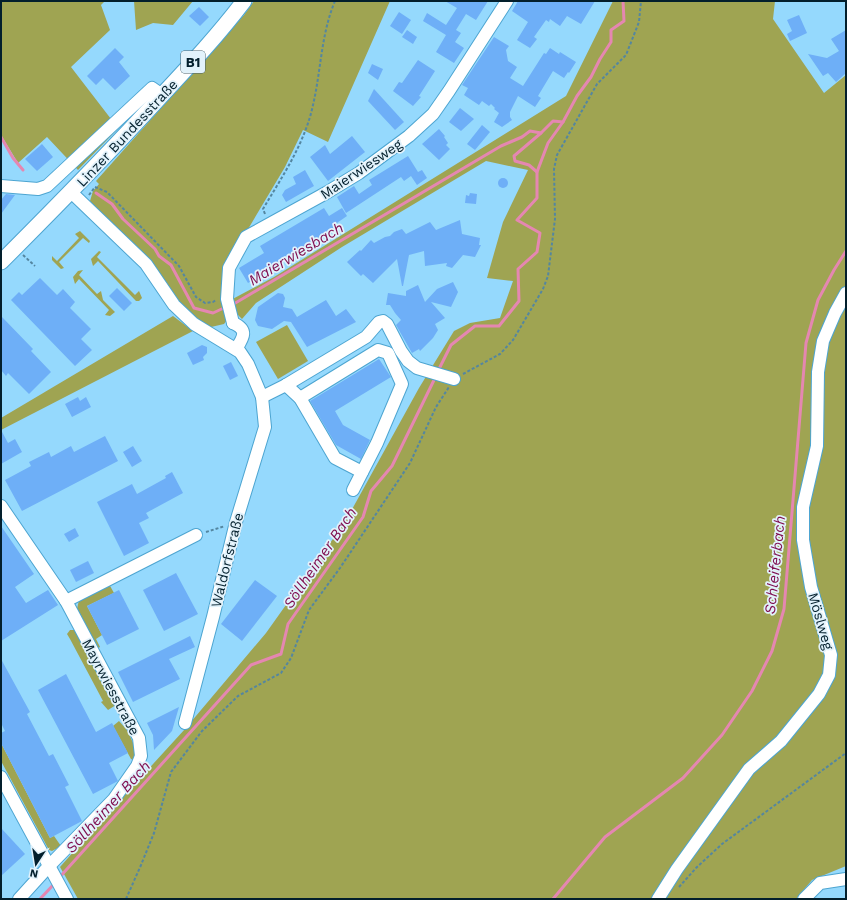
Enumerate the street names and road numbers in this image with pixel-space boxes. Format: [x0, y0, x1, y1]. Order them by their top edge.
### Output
road number: B1 [181, 51, 205, 73]
street label: Linzer Bundesstraße [73, 76, 181, 190]
street label: Maierwiesweg [317, 136, 405, 202]
street label: Waldorfstraße [208, 511, 246, 609]
street label: Möslweg [805, 591, 837, 652]
street label: Mayrwiesstraße [79, 636, 143, 738]

